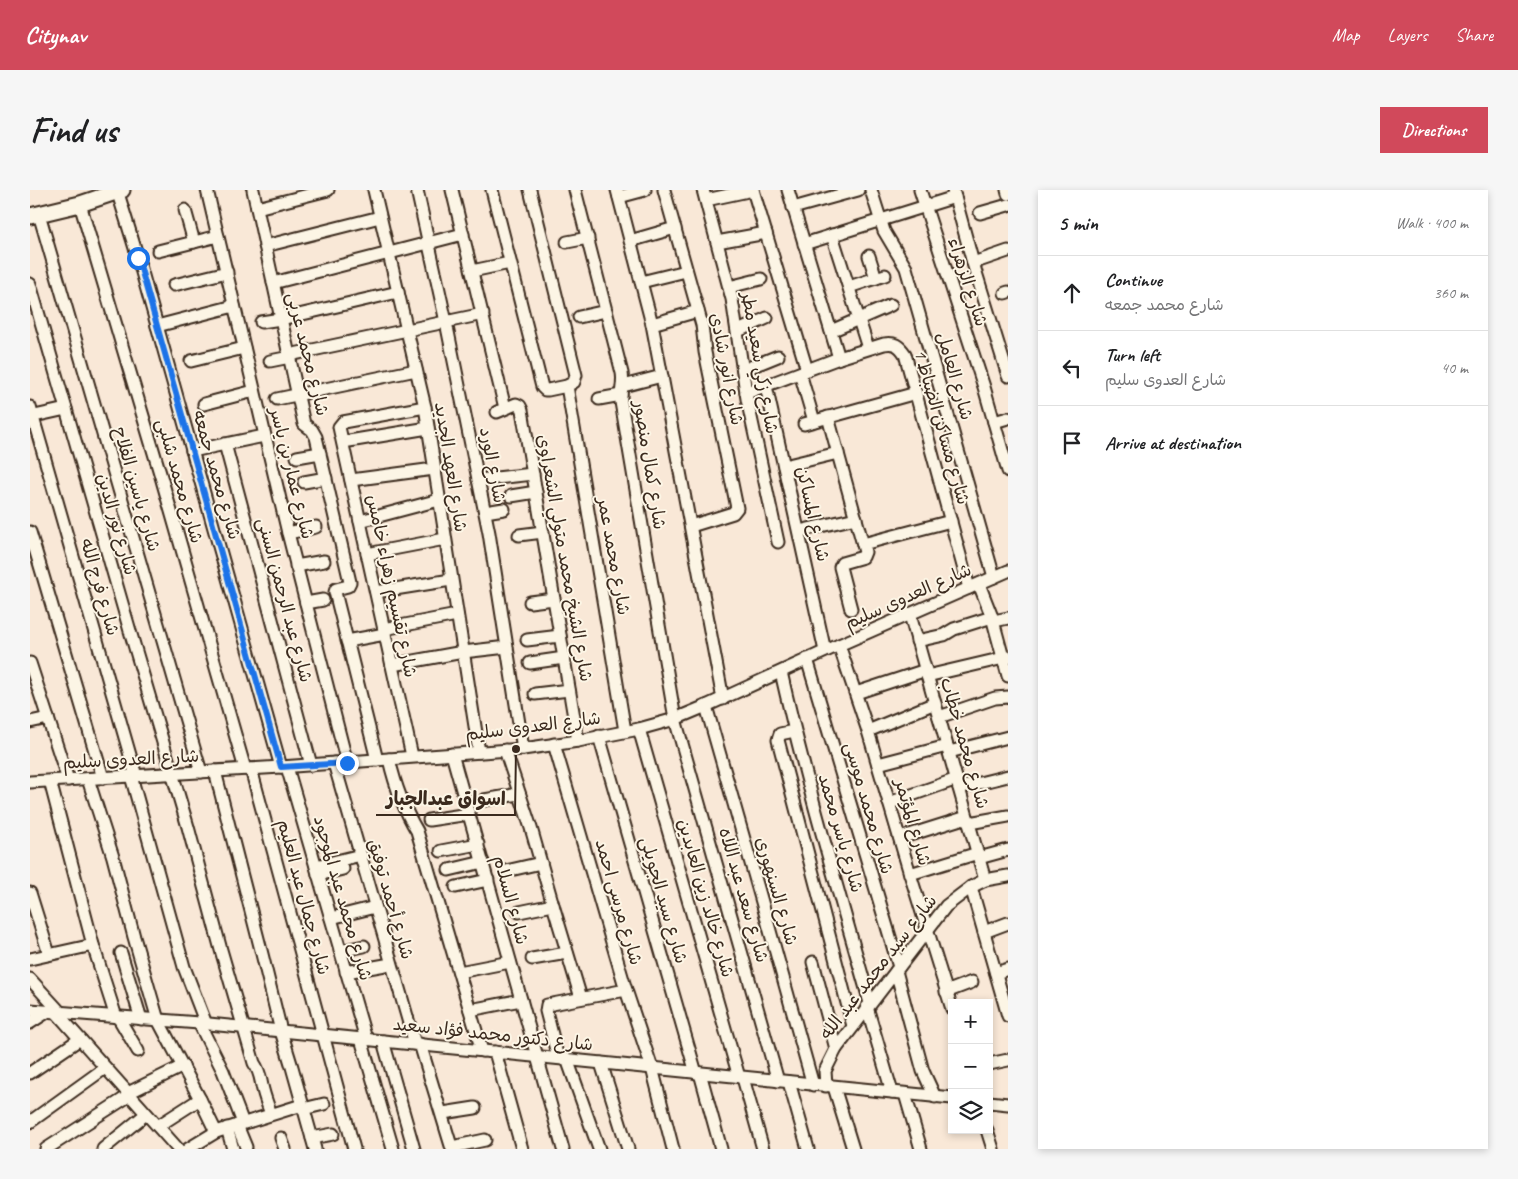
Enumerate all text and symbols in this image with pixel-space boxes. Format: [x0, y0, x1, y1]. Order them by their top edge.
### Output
text: Citynav [25, 20, 86, 50]
text: Map [1332, 24, 1360, 46]
text: Layers [1388, 24, 1427, 46]
text: Share [1455, 24, 1493, 46]
button: Directions [1380, 107, 1488, 153]
text: Find us [30, 108, 117, 153]
text: 5 min [1058, 210, 1098, 236]
text: Walk · 400 m [1396, 213, 1468, 233]
street label: شارع الزهراء [942, 235, 993, 329]
route start [127, 247, 150, 270]
text: Continue [1105, 268, 1162, 292]
icon: ahead [1058, 279, 1086, 307]
text: 360 m [1434, 283, 1468, 303]
street label: شارع زكي سعيد مطر [731, 288, 783, 436]
street label: شارع محمد عربى [281, 290, 334, 418]
text: شارع محمد جمعه [1105, 295, 1224, 315]
street label: شارع انور شادى [704, 311, 749, 427]
street label: شارع العامل [931, 329, 978, 423]
text: Turn left [1105, 343, 1160, 367]
street label: شارع مساكن الضباط 1 [908, 347, 975, 507]
icon: left [1058, 354, 1086, 382]
text: 40 m [1441, 358, 1468, 378]
text: شارع العدوى سليم [1105, 370, 1226, 390]
street label: شارع كمال منصور [628, 397, 671, 531]
street label: شارع العهد الجديد [429, 400, 472, 534]
street label: شارع عمار بن ياسر [264, 403, 319, 541]
street label: شارع محمد جمعه [187, 408, 246, 542]
street label: شارع محمد شلبى [151, 416, 208, 546]
street label: شارع ياسين الفلاح [108, 424, 165, 554]
street label: شارع الورد [474, 425, 511, 505]
icon: arrive [1058, 429, 1086, 457]
text: Arrive at destination [1105, 431, 1241, 455]
street label: شارع الشيخ محمد متولي الشعراوى [527, 433, 598, 684]
street label: شارع المساكن [790, 464, 835, 564]
street label: شارع نور الدين [91, 471, 142, 578]
street label: شارع تقسيم زهراء خامس [359, 493, 422, 680]
street label: شارع محمد عمر [591, 493, 635, 617]
street label: شارع عبد الرحمن السنى [251, 515, 318, 685]
street label: شارع فرج الله [75, 536, 124, 638]
street label: شارع العدوى سليم [841, 558, 976, 637]
street label: شارع محمد خطاب [935, 675, 994, 812]
street label: شارع العدوى سليم [464, 707, 602, 748]
street label: شارع محمد موسى [839, 739, 898, 877]
street label: شارع العدوى سليم [62, 744, 200, 777]
route end [336, 752, 359, 775]
street label: شارع ياسر محمد [813, 771, 868, 895]
street label: شارع المؤتمر [889, 774, 936, 868]
callout: اسواق عبدالجبار [376, 781, 515, 815]
text: اسواق عبدالجبار [384, 787, 506, 811]
street label: شارع محمد عبد الموجود [308, 813, 377, 983]
street label: شارع خالد زين العابدين [672, 816, 739, 980]
street label: شارع جمال عبد العليم [270, 817, 335, 978]
street label: شارع سعد عبد اللاه [713, 825, 774, 965]
street label: شارع سيد الجويلى [634, 834, 693, 966]
street label: شارع السنهورى [750, 834, 803, 948]
street label: شارع أحمد توفيق [362, 836, 419, 962]
street label: شارع مرسى احمد [590, 837, 647, 968]
street label: شارع السلام [486, 853, 533, 948]
street label: شارع سيد محمد عبد الله [815, 890, 942, 1044]
map controls [948, 999, 993, 1134]
button: + [948, 999, 993, 1044]
street label: شارع دكتور محمد فؤاد سعيد [392, 1013, 594, 1056]
button: − [948, 1044, 993, 1089]
button: layers [948, 1089, 993, 1134]

